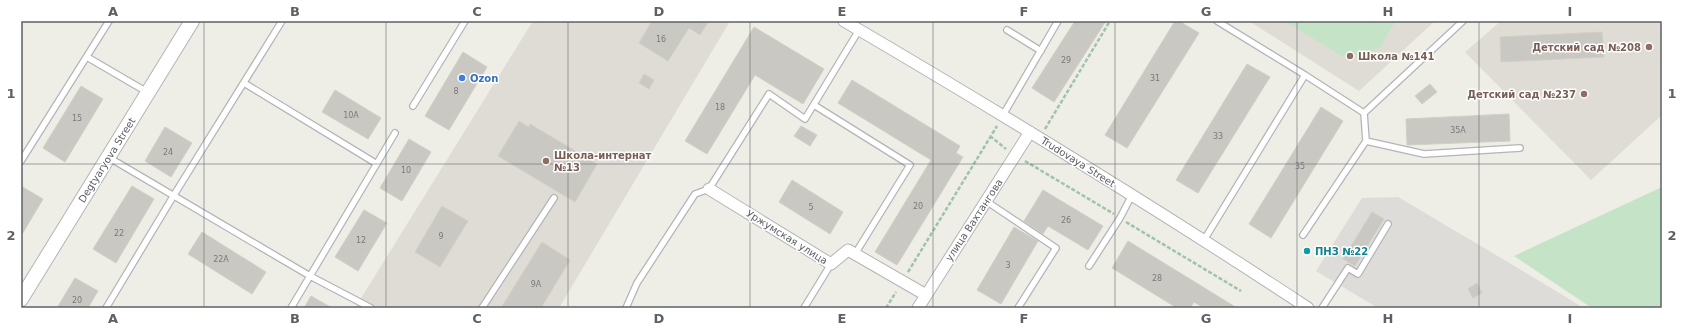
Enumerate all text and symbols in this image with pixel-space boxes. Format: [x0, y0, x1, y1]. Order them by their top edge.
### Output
text: A [108, 4, 118, 19]
text: B [290, 4, 300, 19]
text: C [472, 4, 482, 19]
text: D [654, 4, 665, 19]
text: E [838, 4, 846, 19]
text: F [1020, 4, 1028, 19]
text: G [1201, 4, 1211, 19]
text: H [1383, 4, 1393, 19]
text: I [1568, 4, 1572, 19]
house number: 16 [656, 35, 666, 44]
place label: Детский сад №208 [1532, 42, 1641, 53]
marker: Детский сад №208 [1644, 42, 1654, 52]
marker: Школа №141 [1345, 51, 1355, 61]
place label: Школа №141 [1358, 51, 1435, 62]
house number: 29 [1061, 56, 1071, 65]
marker: Ozon [457, 73, 467, 83]
place label: Ozon [470, 73, 498, 84]
house number: 31 [1150, 74, 1160, 83]
text: 1 [6, 86, 16, 101]
text: 1 [1667, 86, 1677, 101]
house number: 8 [453, 87, 459, 96]
place label: Детский сад №237 [1467, 89, 1576, 100]
marker: Детский сад №237 [1579, 89, 1589, 99]
house number: 18 [715, 103, 725, 112]
house number: 10А [343, 111, 359, 120]
house number: 15 [72, 114, 82, 123]
street label: Degtyaryova Street [76, 116, 138, 204]
house number: 35А [1450, 126, 1466, 135]
house number: 33 [1213, 132, 1223, 141]
street label: Trudovaya Street [1038, 134, 1117, 189]
house number: 24 [163, 148, 173, 157]
place label: Школа-интернат №13 [554, 150, 652, 173]
marker: Школа-интернат №13 [541, 156, 551, 166]
house number: 35 [1295, 162, 1305, 171]
house number: 10 [401, 166, 411, 175]
street label: улица Вахтангова [943, 177, 1005, 263]
house number: 20 [913, 202, 923, 211]
house number: 5 [808, 203, 814, 212]
street label: Уржумская улица [744, 208, 830, 266]
house number: 26 [1061, 216, 1071, 225]
text: 2 [6, 228, 16, 243]
text: 2 [1667, 228, 1677, 243]
house number: 22 [114, 229, 124, 238]
house number: 9 [438, 232, 444, 241]
house number: 12 [356, 236, 366, 245]
marker: ПНЗ №22 [1302, 246, 1312, 256]
place label: ПНЗ №22 [1315, 246, 1368, 257]
house number: 22А [213, 255, 229, 264]
house number: 3 [1005, 261, 1011, 270]
house number: 28 [1152, 274, 1162, 283]
house number: 9А [531, 280, 542, 289]
house number: 20 [72, 296, 82, 305]
text: A [108, 311, 118, 326]
text: B [290, 311, 300, 326]
text: C [472, 311, 482, 326]
text: D [654, 311, 665, 326]
text: E [838, 311, 846, 326]
text: F [1020, 311, 1028, 326]
text: G [1201, 311, 1211, 326]
text: H [1383, 311, 1393, 326]
text: I [1568, 311, 1572, 326]

